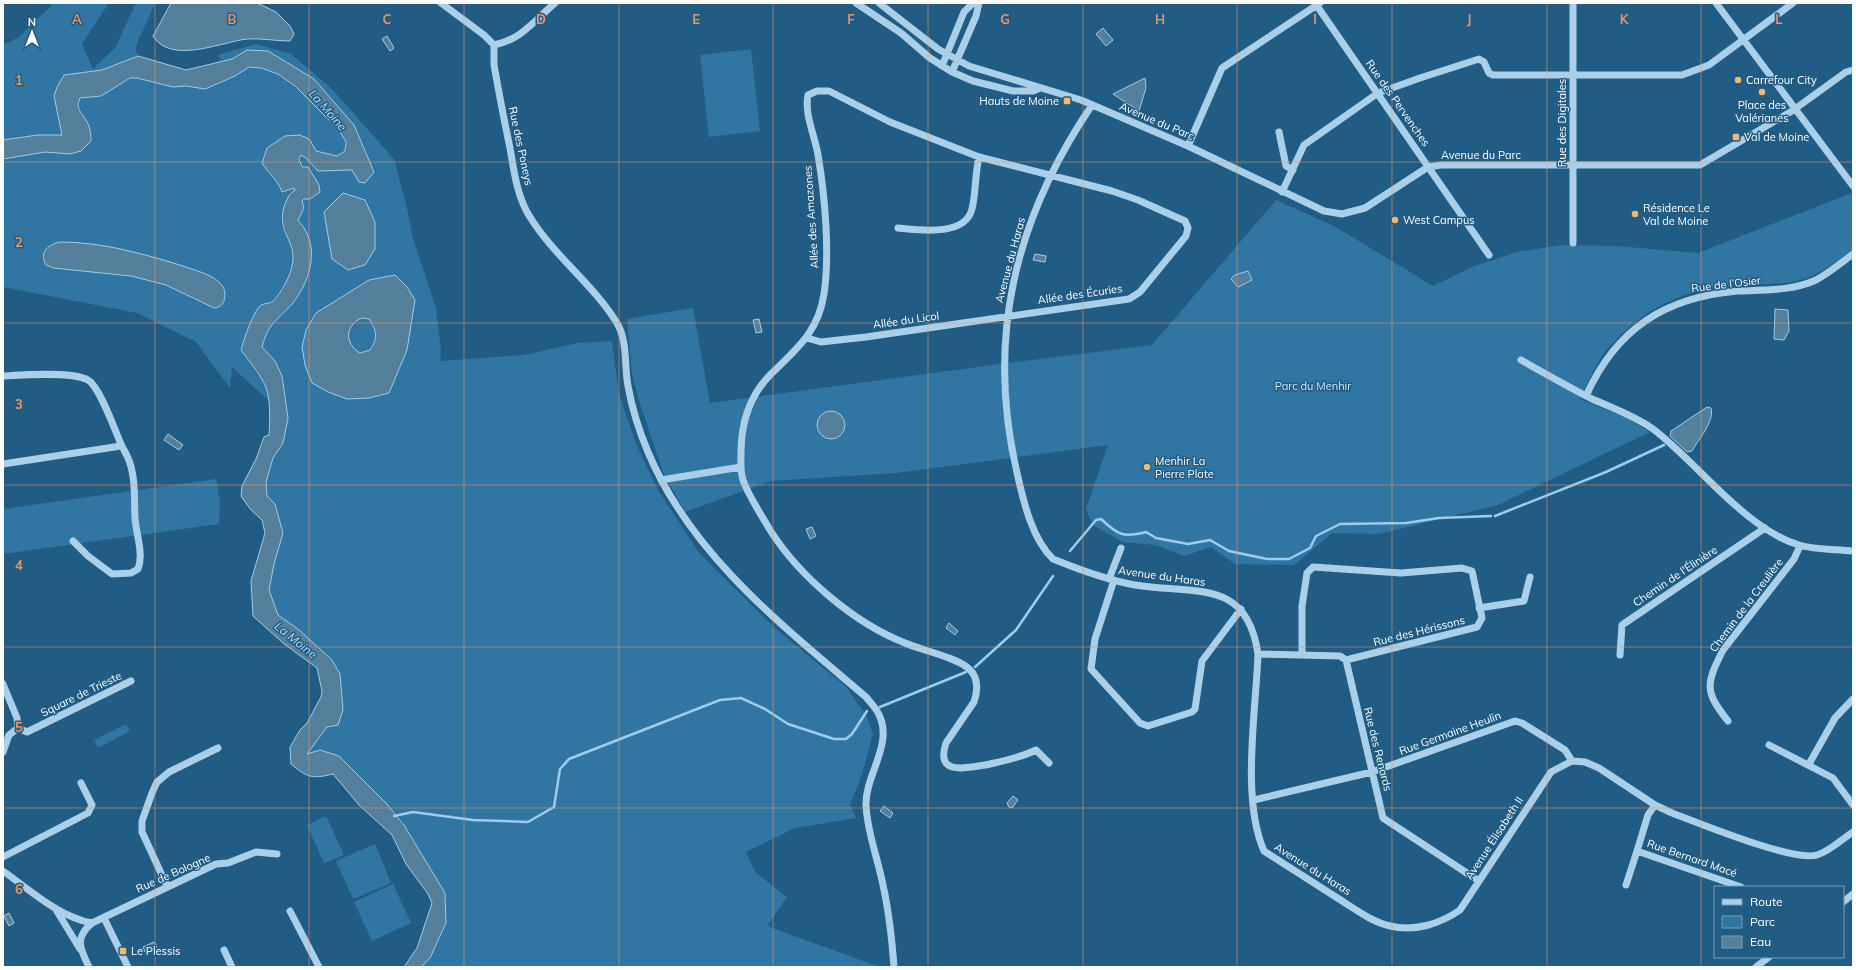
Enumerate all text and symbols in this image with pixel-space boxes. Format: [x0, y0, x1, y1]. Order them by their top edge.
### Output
text: A [72, 11, 82, 27]
text: B [228, 11, 237, 27]
text: C [383, 11, 392, 27]
text: D [536, 11, 546, 27]
text: E [692, 11, 700, 27]
text: F [847, 11, 855, 27]
text: G [1000, 11, 1010, 27]
text: H [1155, 11, 1165, 27]
text: I [1313, 11, 1317, 27]
text: J [1467, 11, 1471, 27]
text: K [1620, 11, 1630, 27]
text: L [1775, 11, 1783, 27]
north arrow [12, 12, 52, 52]
text: N [28, 15, 36, 29]
street label: Rue des Pervenches [1363, 57, 1433, 149]
text: 1 [15, 72, 23, 88]
place label: Carrefour City [1746, 73, 1817, 87]
marker: Carrefour City [1733, 75, 1743, 85]
street label: Rue des Digitales [1555, 79, 1569, 167]
water label: La Moine [306, 86, 351, 134]
marker: Place des Valérianes [1757, 87, 1767, 97]
place label: Hauts de Moine [979, 94, 1059, 108]
marker: Hauts de Moine [1062, 96, 1072, 106]
place label: Place des Valérianes [1735, 98, 1789, 125]
street label: Avenue du Parc [1118, 99, 1197, 143]
street label: Rue des Poneys [506, 105, 536, 187]
place label: Val de Moine [1744, 130, 1809, 144]
marker: Val de Moine [1731, 132, 1741, 142]
street label: Avenue du Parc [1441, 148, 1521, 162]
street label: Allée des Amazones [800, 165, 822, 269]
place label: Résidence Le Val de Moine [1643, 201, 1710, 228]
marker: Résidence Le Val de Moine [1630, 209, 1640, 219]
place label: West Campus [1403, 213, 1475, 227]
marker: West Campus [1390, 215, 1400, 225]
street label: Avenue du Haras [992, 216, 1028, 304]
text: 2 [15, 234, 23, 250]
street label: Rue de l’Osier [1690, 273, 1762, 295]
street label: Allée des Écuries [1037, 281, 1123, 307]
street label: Allée du Licol [872, 308, 940, 332]
park label: Parc du Menhir [1275, 379, 1351, 393]
text: 3 [15, 396, 23, 412]
place label: Menhir La Pierre Plate [1155, 454, 1214, 481]
marker: Menhir La Pierre Plate [1142, 462, 1152, 472]
street label: Chemin de l'Élinière [1630, 543, 1720, 609]
street label: Chemin de la Creulière [1706, 555, 1786, 655]
text: 4 [15, 557, 23, 573]
street label: Avenue du Haras [1117, 563, 1207, 589]
street label: Rue des Hérissons [1372, 613, 1466, 649]
water label: La Moine [272, 618, 321, 662]
street label: Square de Trieste [38, 668, 124, 720]
street label: Rue des Renards [1361, 705, 1395, 793]
street label: Rue Germaine Heulin [1397, 708, 1503, 758]
text: 5 [15, 719, 23, 735]
street label: Avenue Élisabeth II [1462, 794, 1526, 882]
street label: Rue Bernard Macé [1645, 836, 1739, 880]
street label: Avenue du Haras [1272, 840, 1354, 898]
street label: Rue de Bologne [134, 850, 212, 896]
text: 6 [15, 881, 23, 897]
legend [1714, 886, 1844, 958]
text: Route [1750, 894, 1783, 909]
text: Parc [1750, 914, 1775, 929]
text: Eau [1750, 934, 1771, 949]
place label: Le Plessis [131, 944, 181, 958]
marker: Le Plessis [118, 946, 128, 956]

